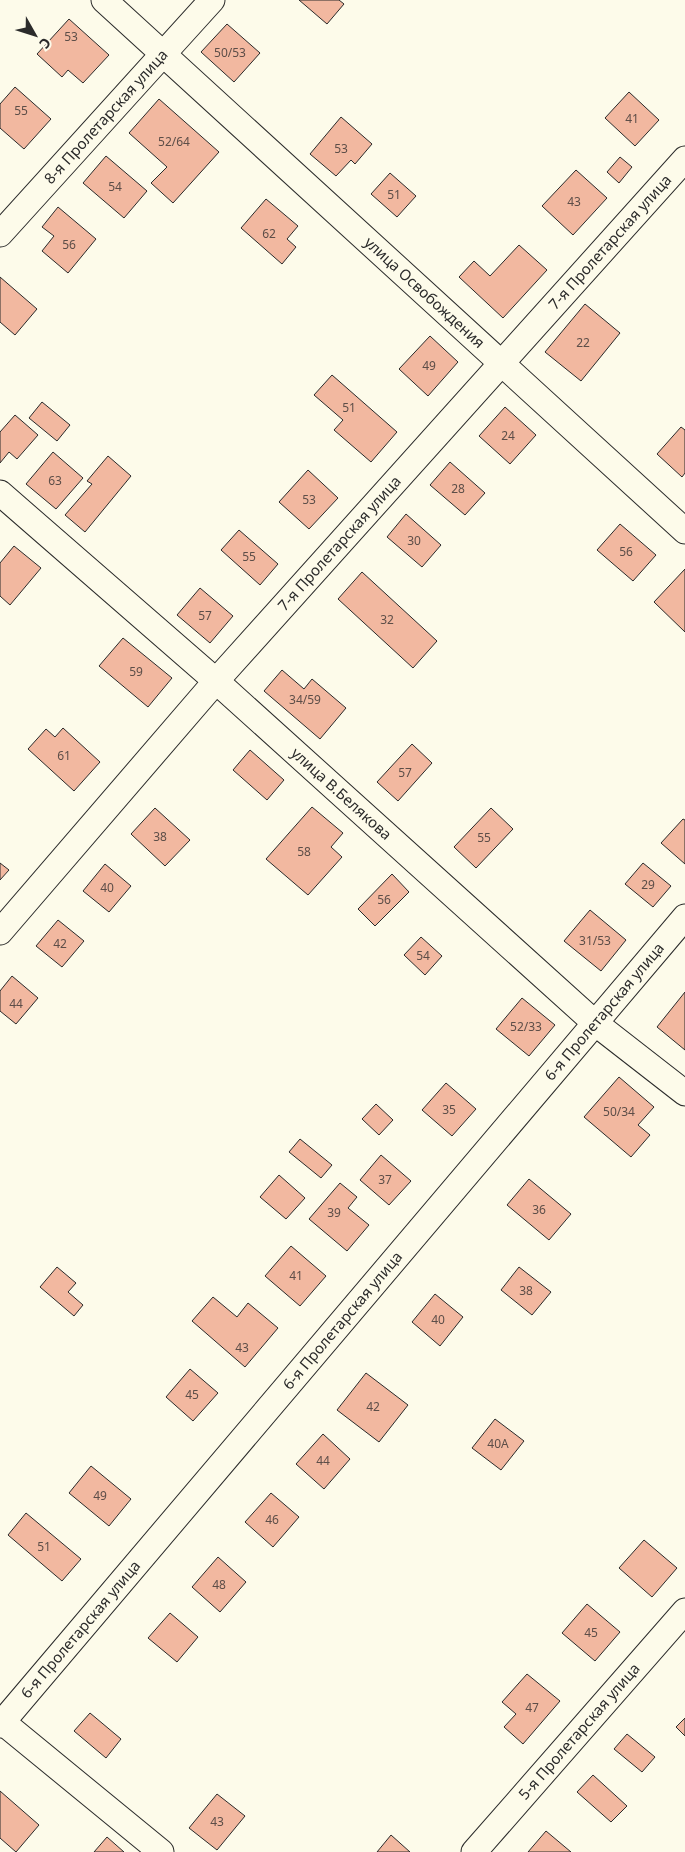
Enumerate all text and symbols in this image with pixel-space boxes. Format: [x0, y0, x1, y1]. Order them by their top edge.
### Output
north arrow [10, 10, 60, 60]
house number: 53 [64, 28, 78, 45]
text: С [35, 34, 56, 53]
house number: 50/53 [214, 44, 246, 61]
street label: 8-я Пролетарская улица [39, 45, 171, 188]
house number: 55 [14, 102, 28, 119]
house number: 41 [625, 110, 639, 127]
house number: 52/64 [158, 133, 190, 150]
house number: 53 [334, 140, 348, 157]
street label: 7-я Пролетарская улица [544, 170, 675, 313]
house number: 54 [108, 178, 122, 195]
house number: 51 [387, 186, 401, 203]
house number: 43 [567, 193, 581, 210]
house number: 62 [262, 225, 276, 242]
street label: улица Освобождения [361, 232, 489, 352]
house number: 56 [62, 236, 76, 253]
house number: 22 [576, 334, 590, 351]
house number: 49 [422, 357, 436, 374]
house number: 51 [342, 399, 356, 416]
house number: 24 [501, 427, 515, 444]
street label: 7-я Пролетарская улица [273, 471, 405, 615]
house number: 63 [48, 472, 62, 489]
house number: 28 [451, 480, 465, 497]
house number: 53 [302, 491, 316, 508]
house number: 30 [407, 532, 421, 549]
house number: 56 [619, 543, 633, 560]
house number: 55 [242, 548, 256, 565]
house number: 57 [198, 607, 212, 624]
house number: 32 [380, 611, 394, 628]
house number: 59 [129, 663, 143, 680]
house number: 34/59 [289, 691, 321, 708]
street label: улица В.Белякова [287, 743, 396, 844]
house number: 61 [57, 747, 71, 764]
house number: 57 [398, 764, 412, 781]
house number: 38 [153, 828, 167, 845]
house number: 55 [477, 829, 491, 846]
house number: 58 [297, 843, 311, 860]
house number: 29 [641, 876, 655, 893]
house number: 40 [100, 879, 114, 896]
house number: 56 [377, 891, 391, 908]
house number: 31/53 [579, 932, 611, 949]
house number: 42 [53, 935, 67, 952]
street label: 6-я Пролетарская улица [540, 938, 668, 1084]
house number: 54 [416, 947, 430, 964]
house number: 44 [9, 995, 23, 1012]
house number: 52/33 [510, 1018, 542, 1035]
house number: 35 [442, 1101, 456, 1118]
house number: 50/34 [603, 1103, 635, 1120]
house number: 37 [378, 1171, 392, 1188]
house number: 36 [532, 1201, 546, 1218]
house number: 39 [327, 1204, 341, 1221]
street label: 6-я Пролетарская улица [278, 1247, 406, 1393]
house number: 41 [289, 1267, 303, 1284]
house number: 38 [519, 1282, 533, 1299]
house number: 40 [431, 1311, 445, 1328]
house number: 43 [235, 1339, 249, 1356]
house number: 45 [185, 1386, 199, 1403]
house number: 42 [366, 1398, 380, 1415]
house number: 40А [487, 1435, 509, 1452]
house number: 44 [316, 1452, 330, 1469]
house number: 49 [93, 1487, 107, 1504]
house number: 46 [265, 1511, 279, 1528]
house number: 51 [37, 1538, 51, 1555]
street label: 6-я Пролетарская улица [16, 1556, 144, 1702]
house number: 48 [212, 1576, 226, 1593]
house number: 45 [584, 1624, 598, 1641]
street label: 5-я Пролетарская улица [513, 1659, 644, 1803]
house number: 47 [525, 1699, 539, 1716]
house number: 43 [210, 1813, 224, 1830]

